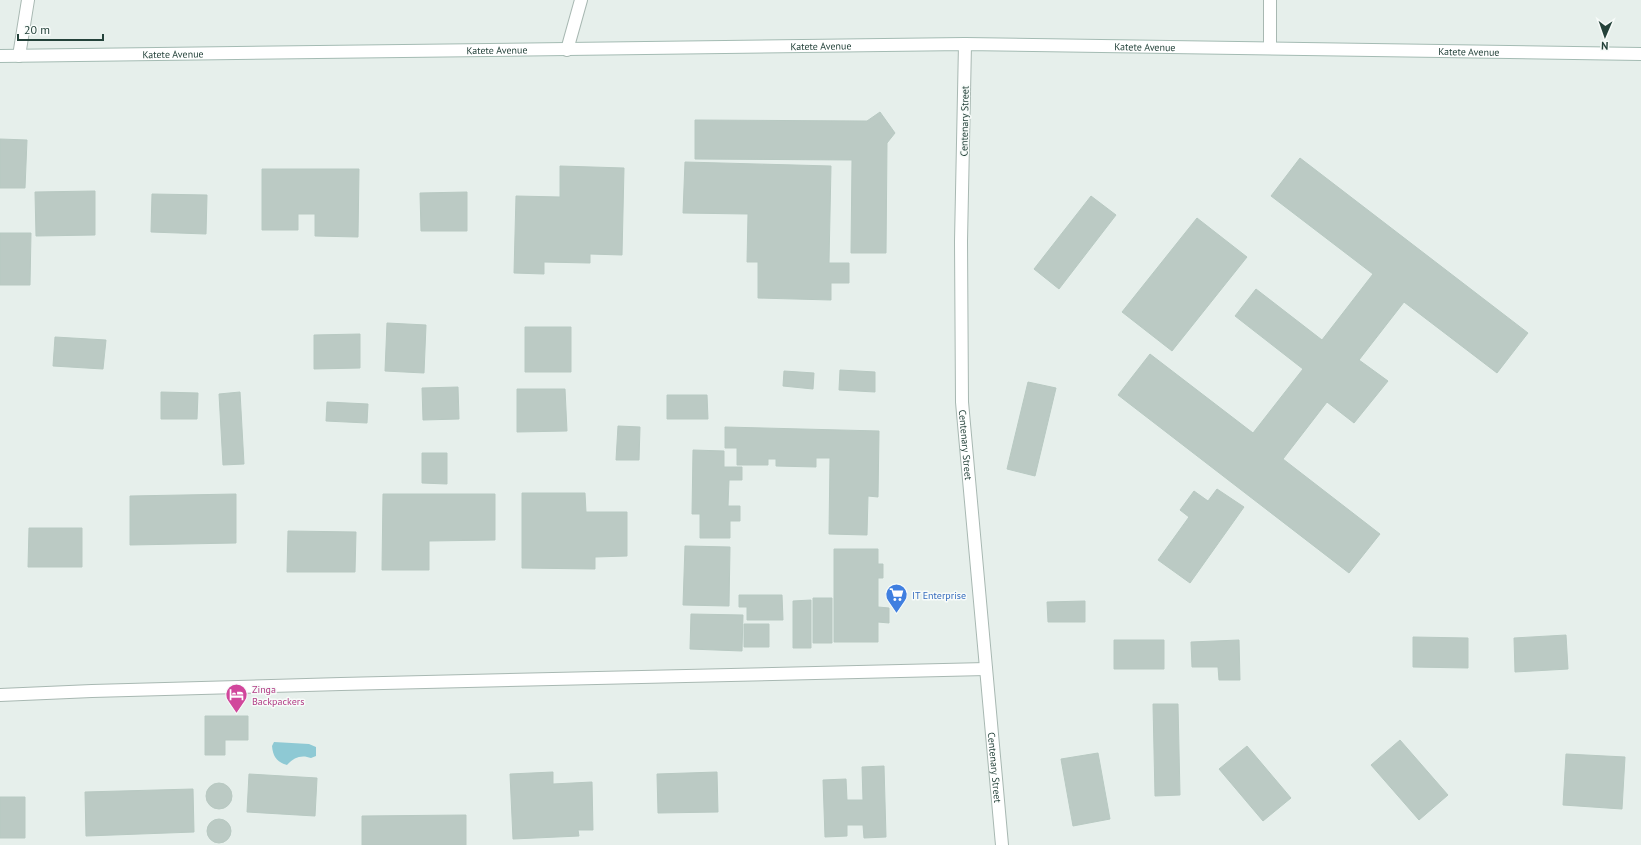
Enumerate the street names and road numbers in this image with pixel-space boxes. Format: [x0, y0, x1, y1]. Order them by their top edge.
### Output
street label: Katete Avenue [790, 39, 852, 53]
street label: Katete Avenue [1114, 40, 1176, 54]
street label: Katete Avenue [466, 43, 528, 57]
street label: Katete Avenue [1438, 45, 1500, 59]
street label: Katete Avenue [142, 47, 204, 61]
street label: Centenary Street [957, 85, 972, 156]
street label: Centenary Street [956, 409, 975, 481]
street label: Centenary Street [985, 732, 1004, 804]

